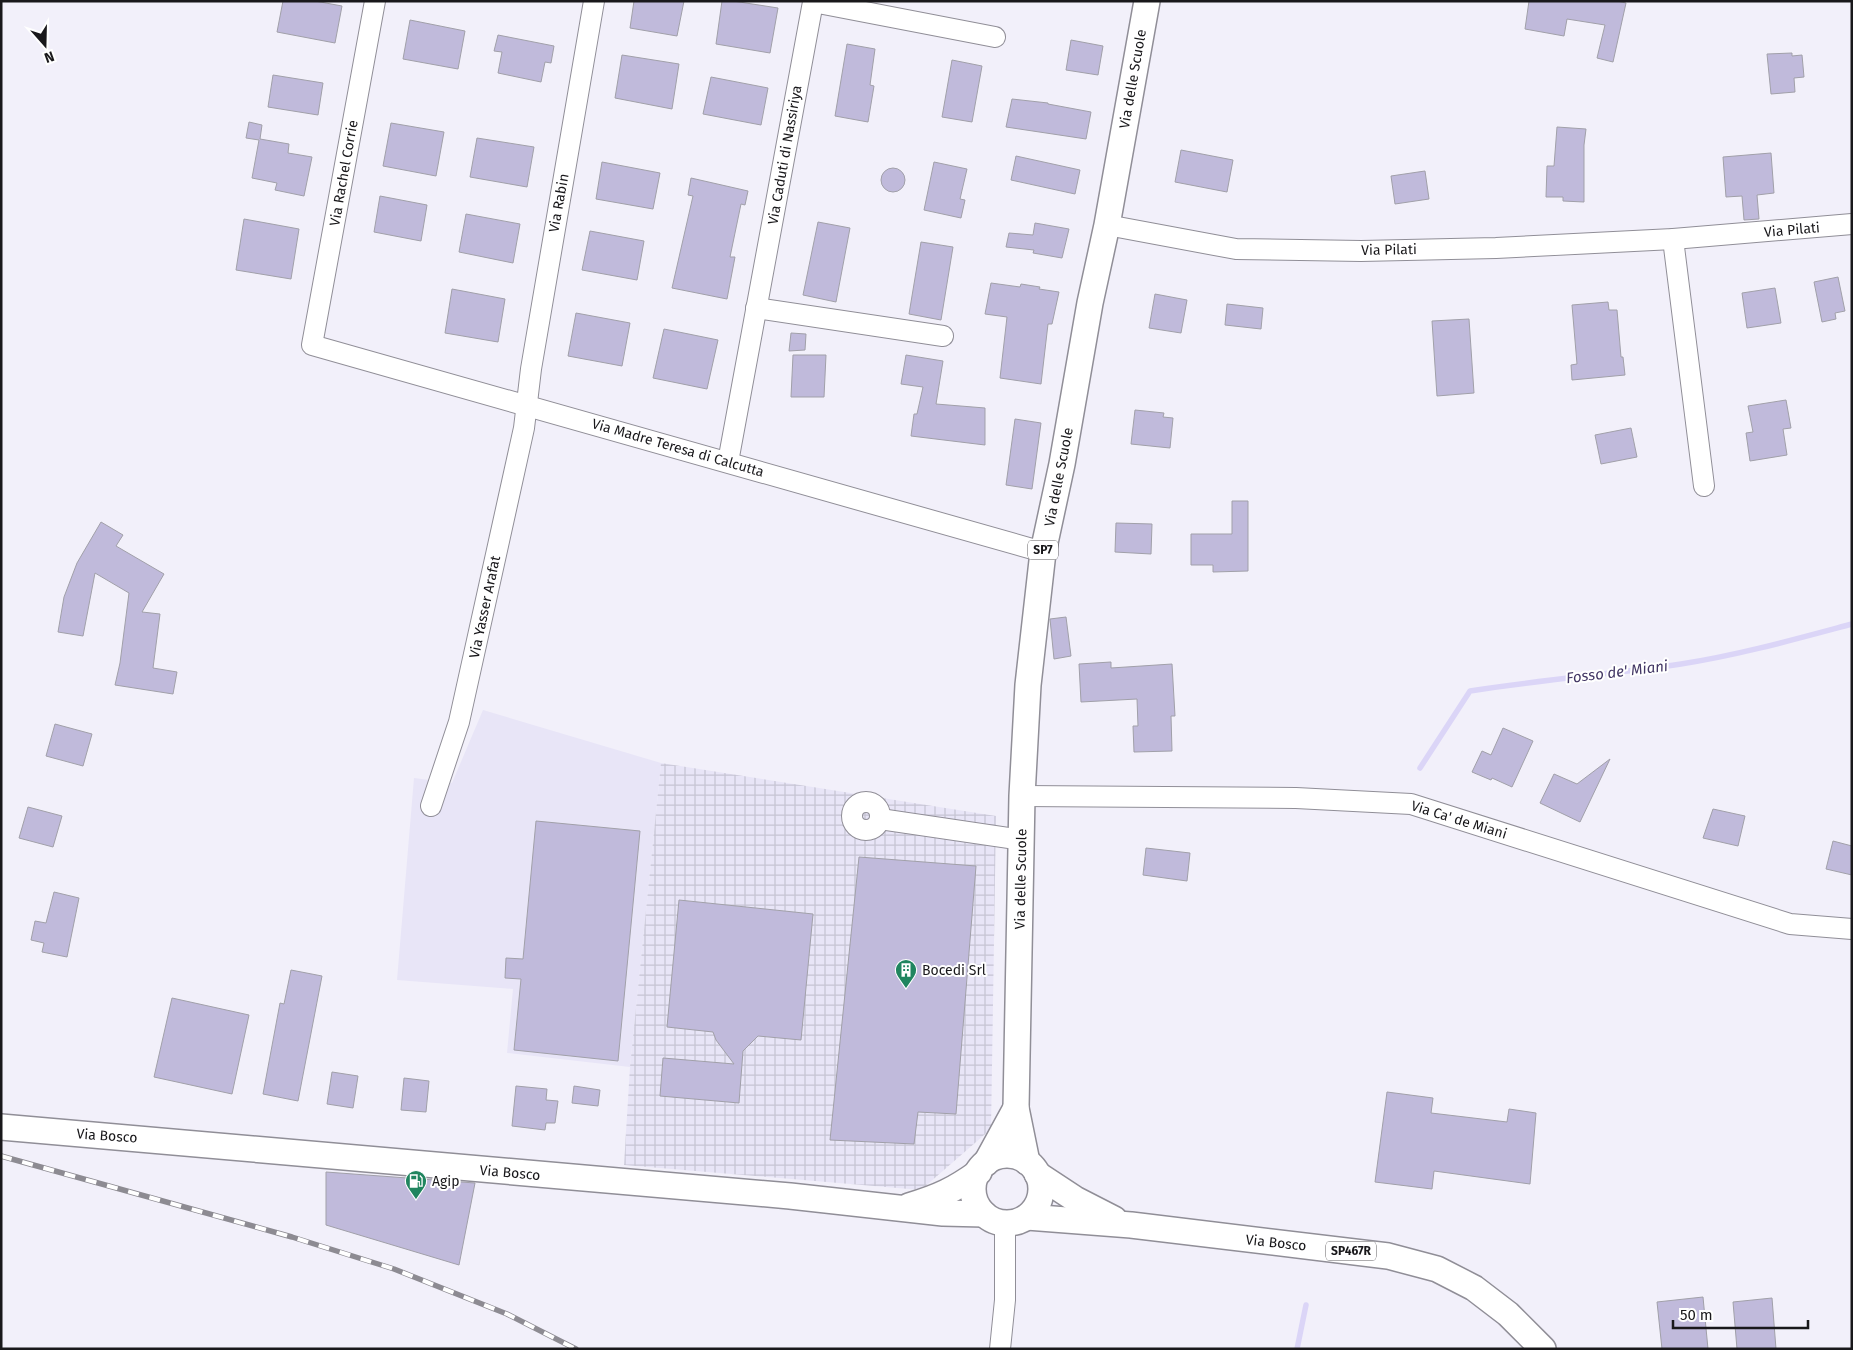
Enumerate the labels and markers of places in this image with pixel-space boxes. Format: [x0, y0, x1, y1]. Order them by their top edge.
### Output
building icon: Bocedi Srl [894, 958, 918, 989]
place label: Bocedi Srl [922, 962, 986, 979]
fuel station icon: Agip [404, 1169, 428, 1200]
place label: Agip [432, 1173, 460, 1190]

